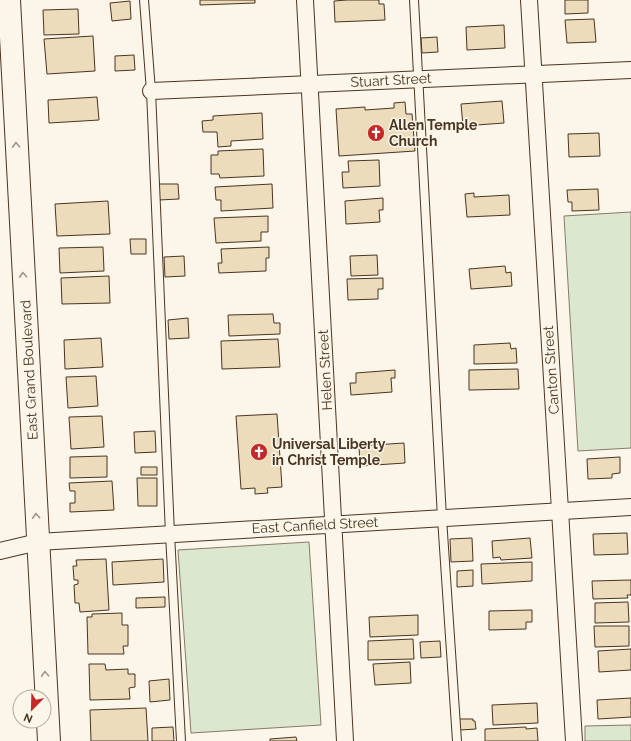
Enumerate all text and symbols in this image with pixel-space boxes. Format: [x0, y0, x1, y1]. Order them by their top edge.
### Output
street label: Stuart Street [350, 70, 432, 90]
place label: Allen Temple Church [389, 117, 478, 149]
church icon: Allen Temple Church [366, 123, 386, 143]
one-way arrow [12, 142, 21, 148]
one-way arrow [19, 272, 28, 278]
street label: East Grand Boulevard [17, 300, 41, 440]
street label: Canton Street [540, 325, 562, 415]
street label: Helen Street [315, 329, 335, 411]
place label: Universal Liberty in Christ Temple [272, 436, 386, 468]
church icon: Universal Liberty in Christ Temple [249, 442, 269, 462]
one-way arrow [32, 513, 41, 519]
street label: East Canfield Street [251, 514, 379, 536]
one-way arrow [41, 671, 49, 677]
north arrow [12, 689, 52, 729]
text: N [22, 710, 35, 725]

